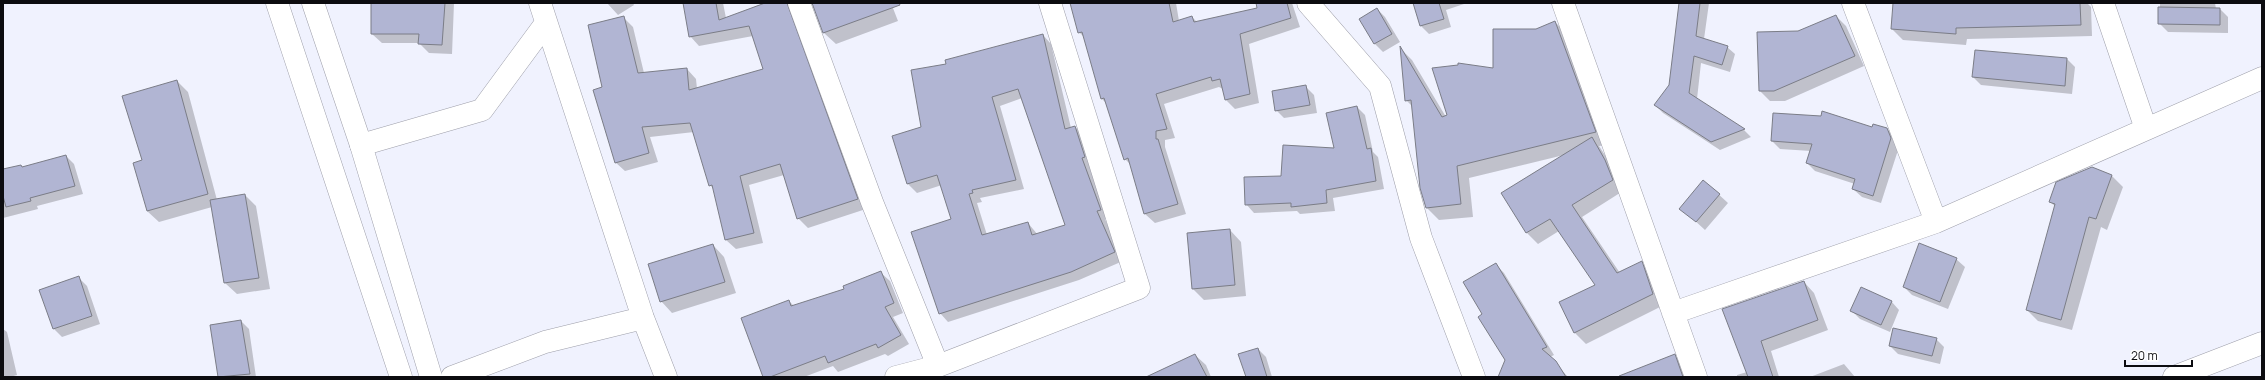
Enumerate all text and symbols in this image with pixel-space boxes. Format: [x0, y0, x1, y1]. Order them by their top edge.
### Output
scale bar [2125, 342, 2192, 368]
text: 20 m [2131, 347, 2158, 364]

